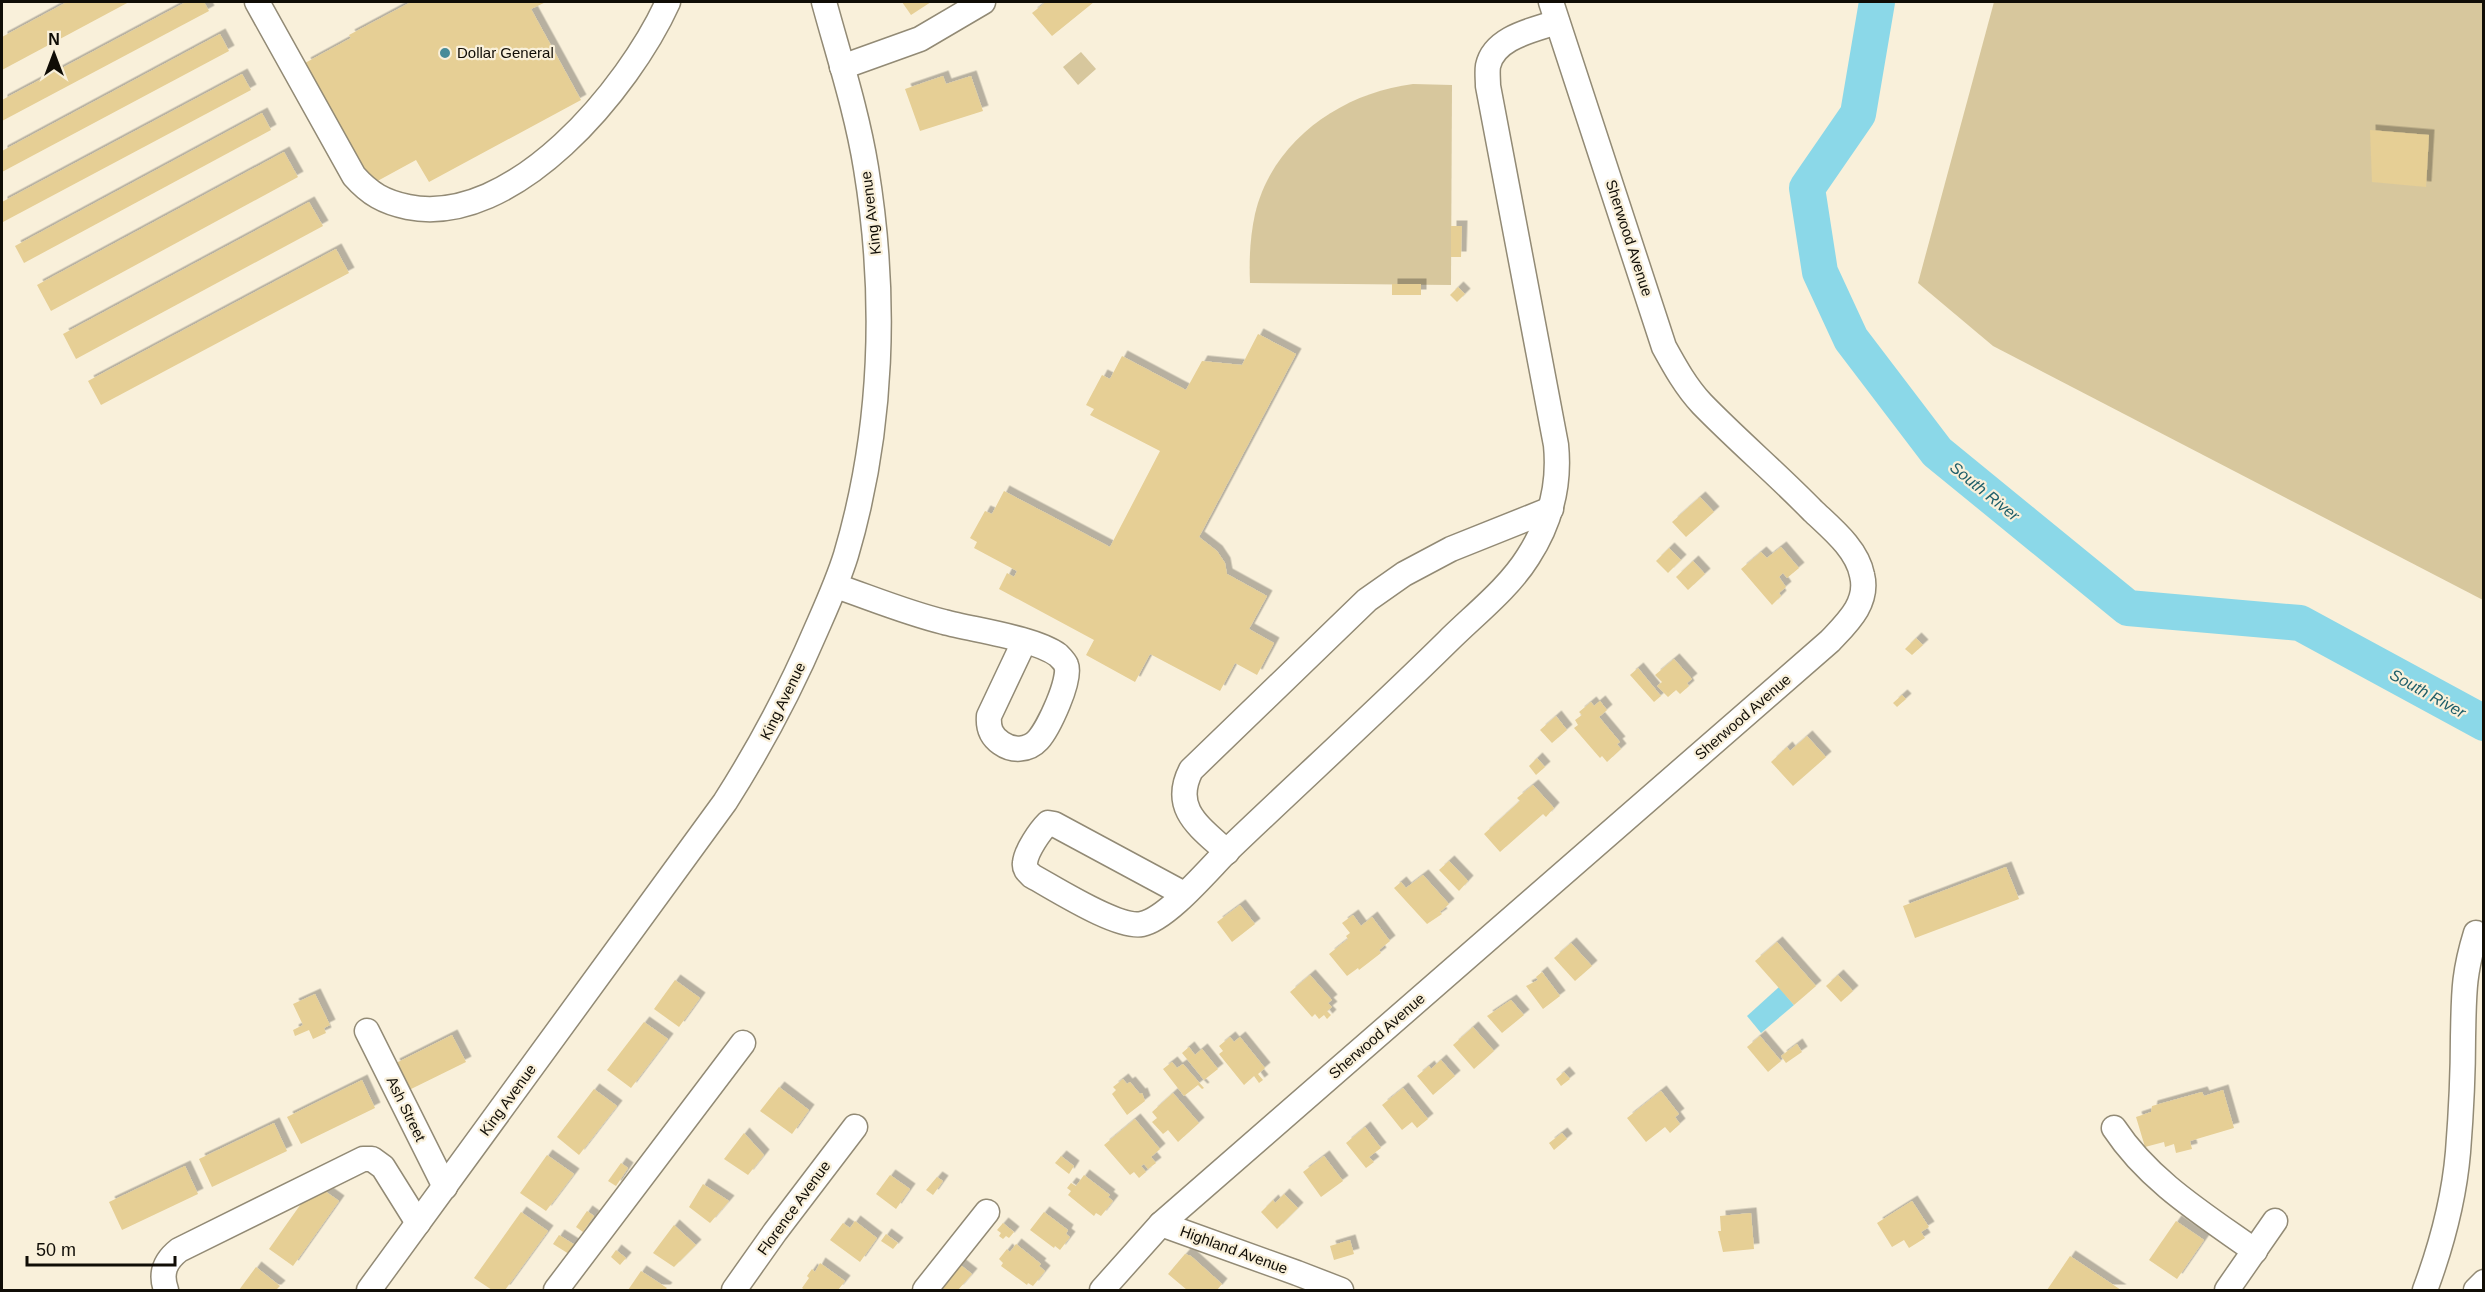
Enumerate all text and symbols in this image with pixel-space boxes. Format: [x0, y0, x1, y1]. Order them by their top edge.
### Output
north arrow [24, 24, 84, 84]
text: N [48, 31, 60, 48]
place label: Dollar General [457, 44, 554, 61]
marker: Dollar General [438, 46, 452, 60]
street label: King Avenue [857, 170, 884, 256]
street label: Sherwood Avenue [1603, 177, 1656, 298]
water label: South River [1947, 458, 2023, 525]
street label: King Avenue [757, 659, 809, 742]
water label: South River [2387, 666, 2469, 721]
street label: Sherwood Avenue [1691, 670, 1794, 763]
street label: Sherwood Avenue [1325, 989, 1428, 1082]
street label: King Avenue [476, 1061, 539, 1139]
street label: Ash Street [383, 1074, 430, 1145]
street label: Florence Avenue [754, 1157, 833, 1258]
street label: Highland Avenue [1178, 1222, 1290, 1277]
scale bar [27, 1229, 176, 1267]
text: 50 m [36, 1240, 76, 1260]

